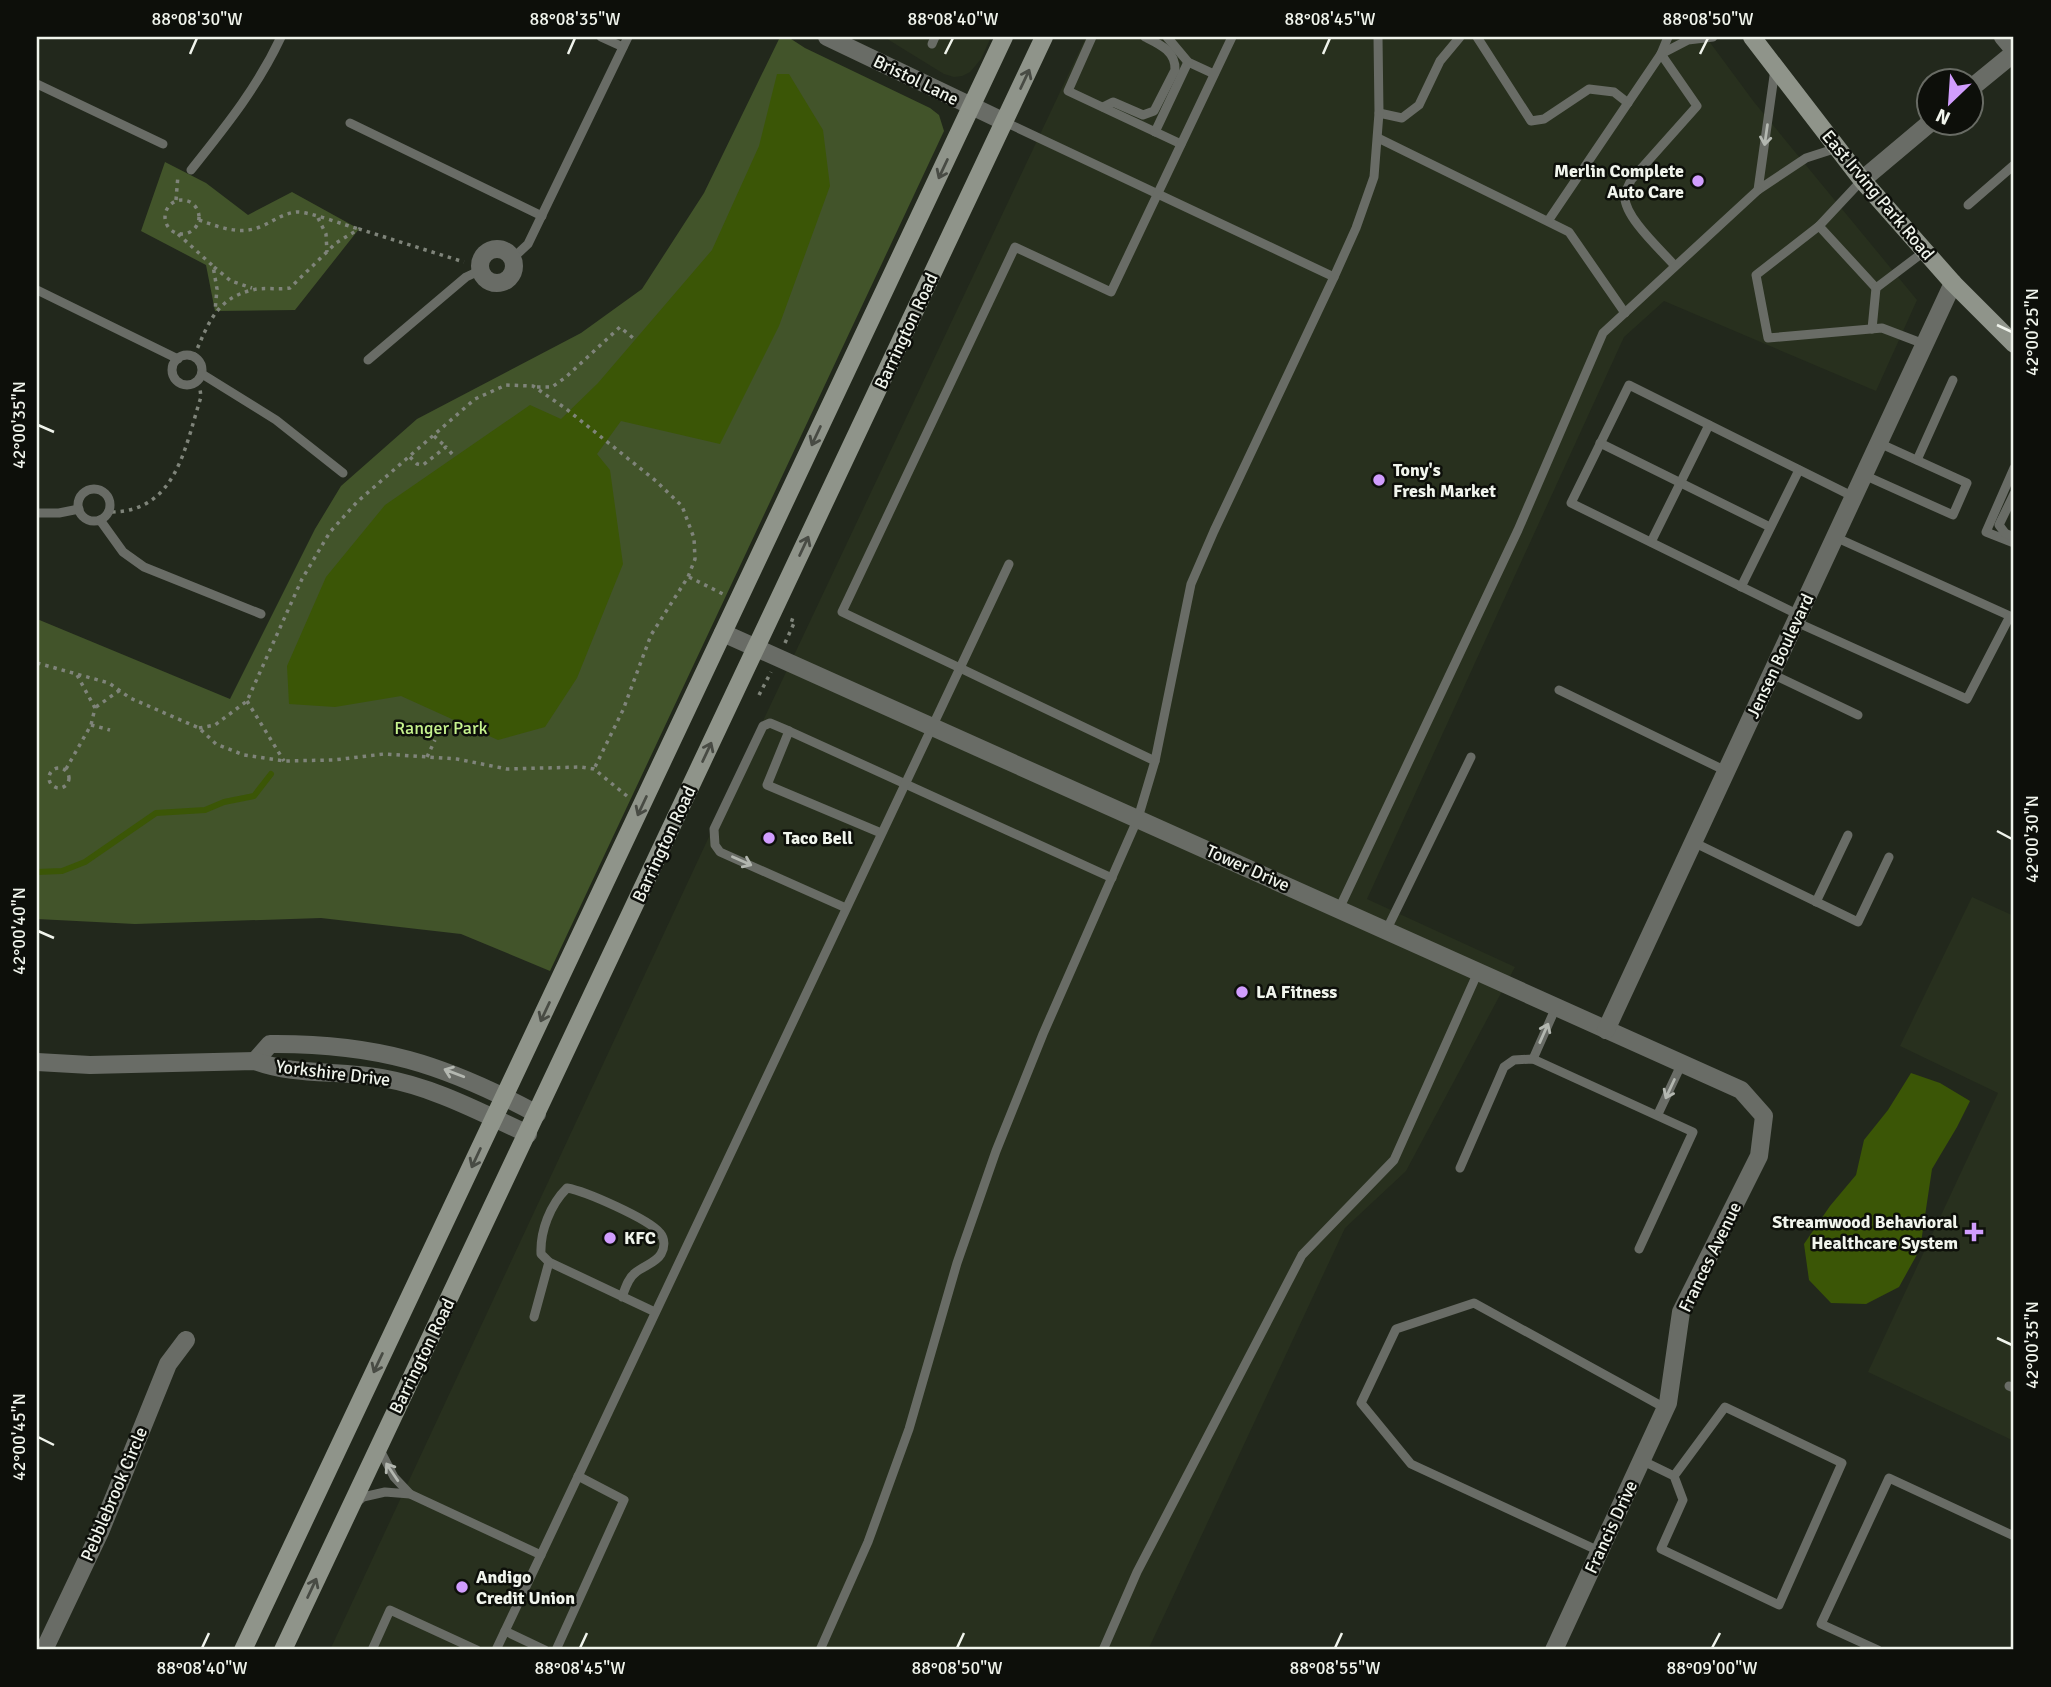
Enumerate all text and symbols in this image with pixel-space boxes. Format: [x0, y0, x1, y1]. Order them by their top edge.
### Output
text: 88°08'30"W [152, 8, 242, 30]
text: 88°08'35"W [530, 8, 620, 30]
text: 88°08'40"W [908, 8, 998, 30]
text: 88°08'45"W [1285, 8, 1375, 30]
text: 88°08'50"W [1663, 8, 1753, 30]
street label: Bristol Lane [870, 50, 962, 110]
north arrow [1914, 66, 1984, 136]
one-way arrow [1019, 69, 1032, 90]
text: N [1932, 103, 1954, 130]
one-way arrow [1759, 123, 1772, 146]
street label: East Irving Park Road [1817, 126, 1939, 264]
one-way arrow [936, 158, 949, 179]
place label: Merlin Complete Auto Care [1554, 160, 1684, 203]
marker: Merlin Complete Auto Care [1690, 173, 1706, 189]
street label: Barrington Road [869, 269, 943, 393]
text: 42°00'25"N [2021, 288, 2043, 376]
text: 42°00'35"N [8, 381, 30, 469]
one-way arrow [809, 425, 822, 446]
place label: Tony's Fresh Market [1393, 459, 1496, 502]
marker: Tony's Fresh Market [1371, 472, 1387, 488]
one-way arrow [798, 536, 811, 557]
street label: Jensen Boulevard [1742, 590, 1818, 722]
park label: Ranger Park [394, 717, 488, 739]
one-way arrow [701, 742, 714, 763]
street label: Barrington Road [627, 782, 701, 906]
one-way arrow [635, 795, 648, 816]
text: 42°00'30"N [2021, 795, 2043, 883]
place label: Taco Bell [783, 827, 853, 849]
marker: Taco Bell [761, 830, 777, 846]
street label: Tower Drive [1203, 840, 1293, 896]
one-way arrow [731, 855, 752, 868]
text: 42°00'40"N [8, 887, 30, 975]
place label: LA Fitness [1256, 981, 1337, 1003]
marker: LA Fitness [1234, 984, 1250, 1000]
one-way arrow [538, 1001, 551, 1022]
one-way arrow [1538, 1023, 1551, 1044]
street label: Yorkshire Drive [275, 1055, 391, 1091]
one-way arrow [444, 1066, 465, 1079]
one-way arrow [1663, 1078, 1676, 1099]
one-way arrow [468, 1147, 482, 1168]
street label: Frances Avenue [1674, 1198, 1746, 1316]
place label: Streamwood Behavioral Healthcare System [1772, 1211, 1958, 1254]
marker: Streamwood Behavioral Healthcare System [1964, 1222, 1984, 1242]
place label: KFC [624, 1227, 656, 1249]
marker: KFC [602, 1230, 618, 1246]
street label: Barrington Road [385, 1295, 459, 1417]
text: 42°00'35"N [2021, 1301, 2043, 1389]
one-way arrow [371, 1353, 384, 1374]
text: 42°00'45"N [8, 1393, 30, 1481]
street label: Pebblebrook Circle [76, 1423, 152, 1565]
one-way arrow [385, 1463, 399, 1482]
street label: Francis Drive [1580, 1477, 1642, 1577]
place label: Andigo Credit Union [476, 1566, 575, 1609]
one-way arrow [306, 1578, 319, 1599]
marker: Andigo Credit Union [454, 1579, 470, 1595]
text: 88°08'40"W [157, 1657, 247, 1679]
text: 88°08'45"W [535, 1657, 625, 1679]
text: 88°08'50"W [912, 1657, 1002, 1679]
text: 88°08'55"W [1290, 1657, 1380, 1679]
text: 88°09'00"W [1667, 1657, 1757, 1679]

